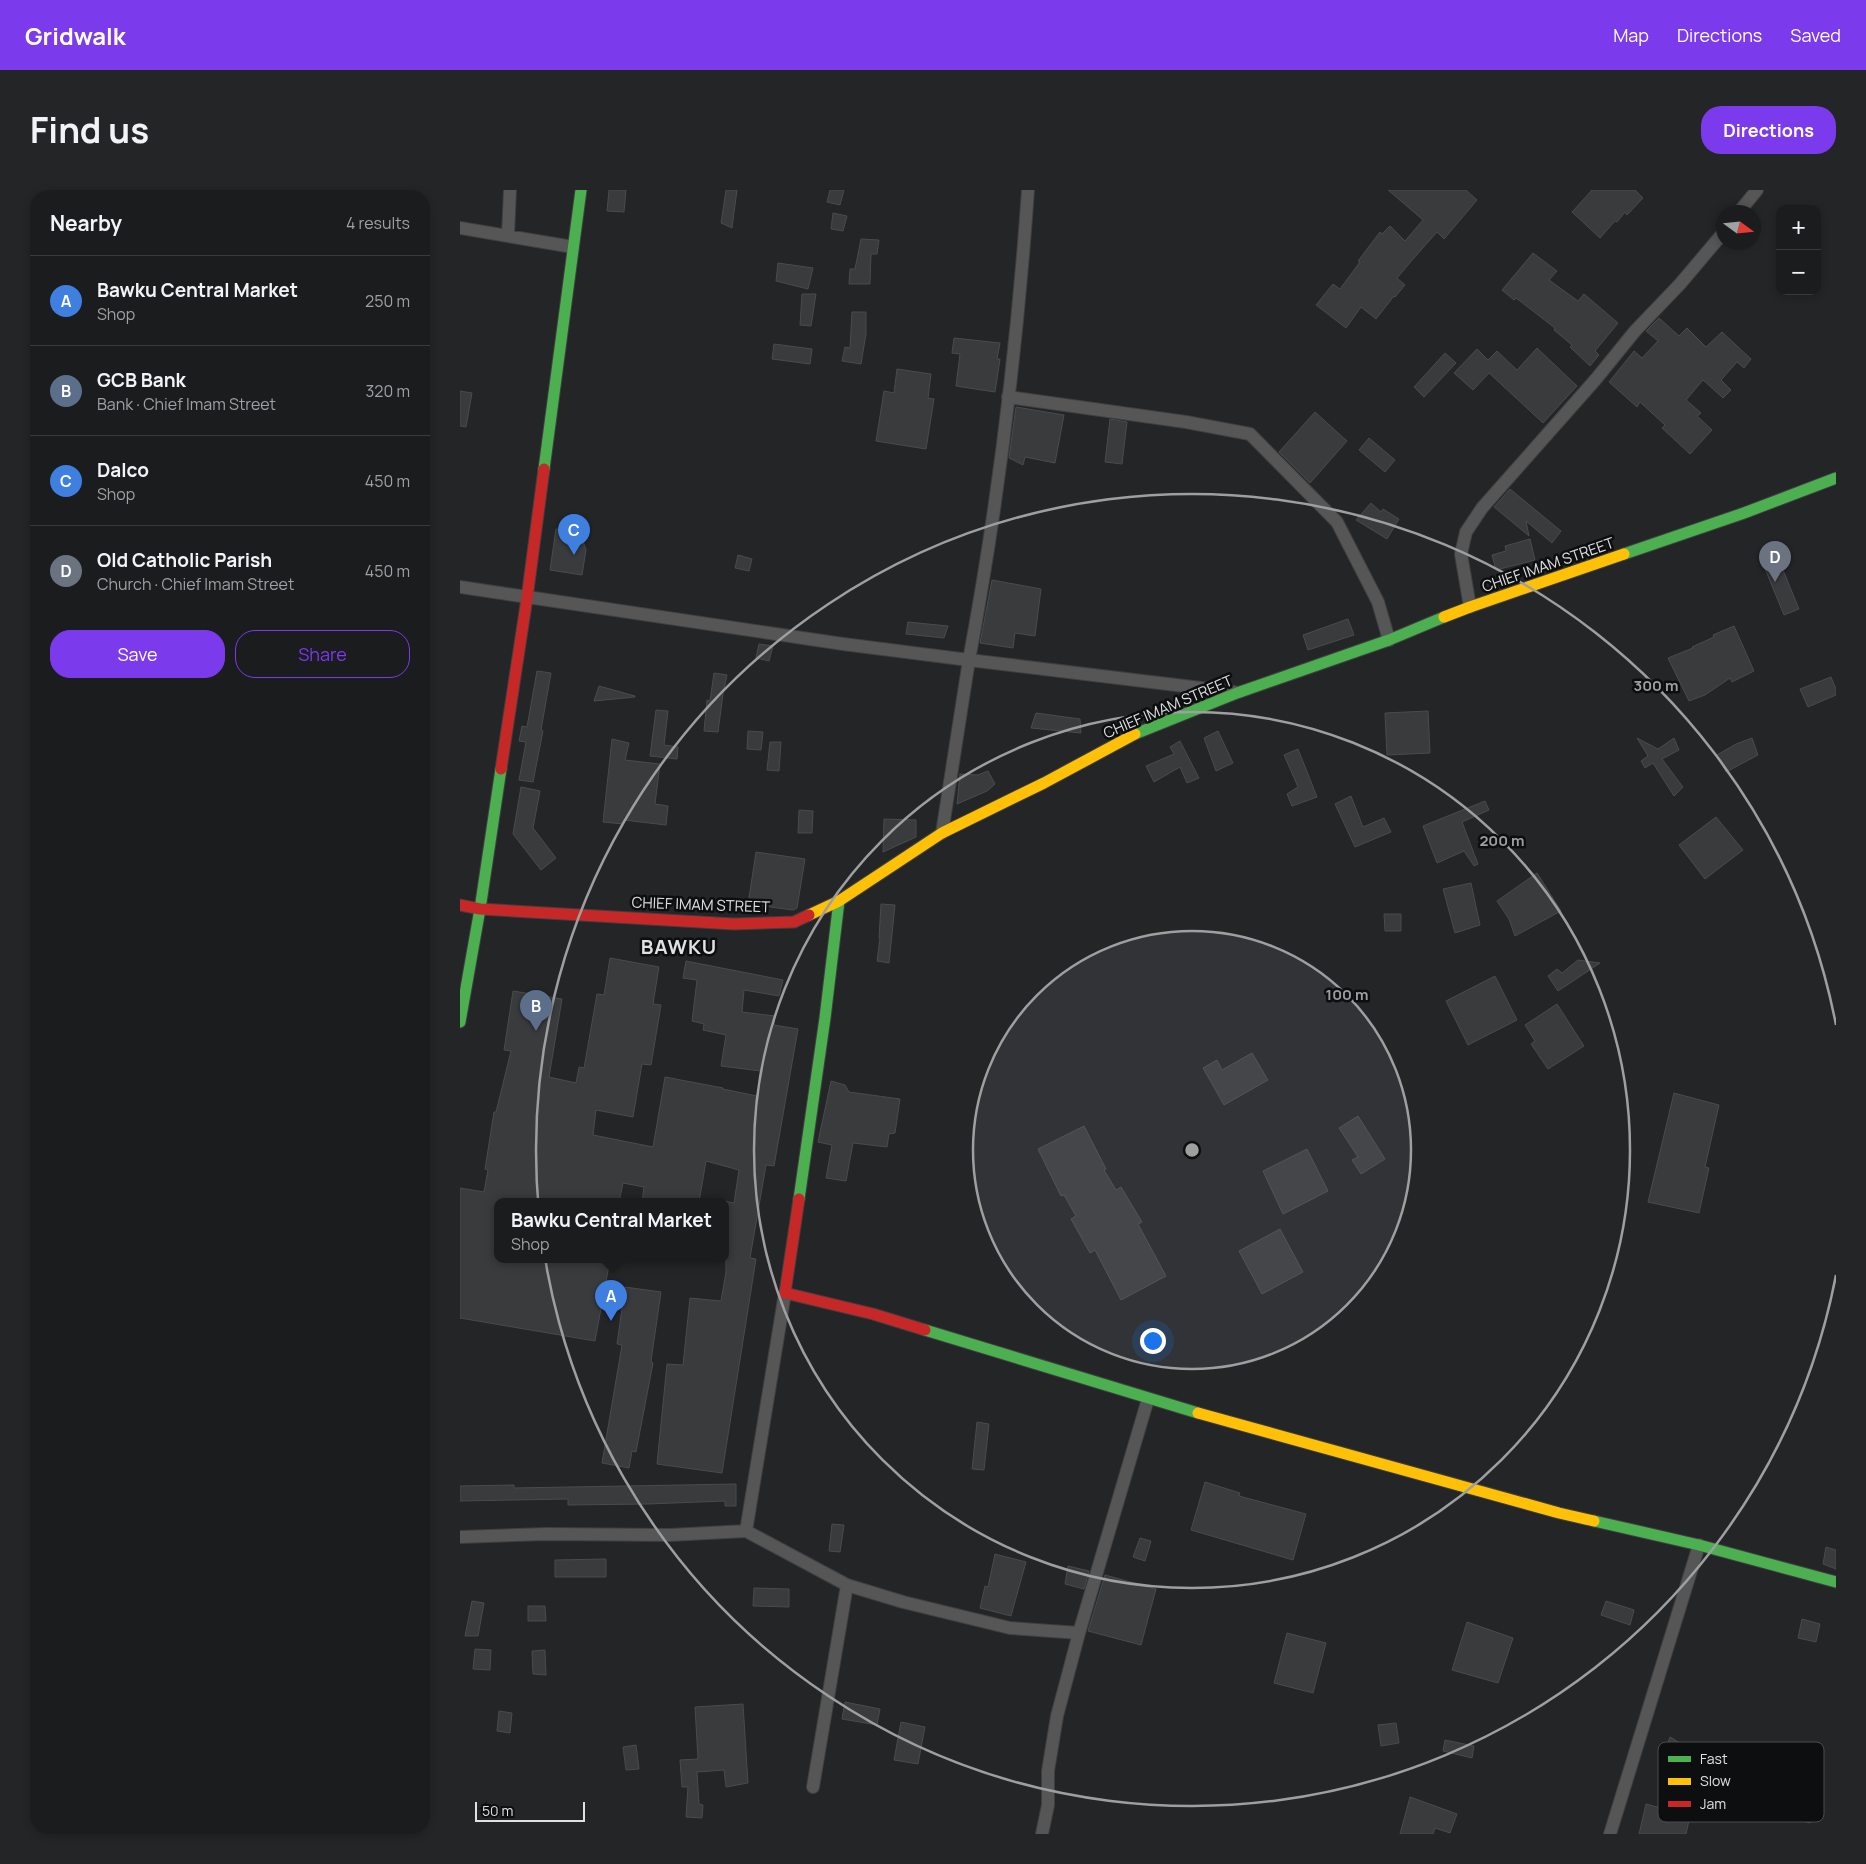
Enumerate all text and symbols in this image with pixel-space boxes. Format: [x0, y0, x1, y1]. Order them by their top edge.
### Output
text: Gridwalk [25, 19, 126, 52]
text: Map [1613, 23, 1649, 47]
text: Directions [1677, 23, 1762, 47]
text: Saved [1790, 23, 1841, 47]
text: Find us [30, 106, 149, 154]
button: Directions [1701, 106, 1836, 154]
north arrow [1716, 205, 1761, 250]
map controls [1776, 205, 1821, 295]
button: + [1776, 205, 1821, 250]
text: Nearby [50, 209, 122, 237]
text: 4 results [346, 212, 410, 234]
button: − [1776, 250, 1821, 295]
text: Bawku Central Market [97, 277, 298, 303]
text: A [61, 290, 71, 312]
text: 250 m [365, 290, 410, 312]
text: Shop [97, 303, 135, 325]
text: GCB Bank [97, 367, 186, 393]
text: B [61, 380, 71, 402]
text: 320 m [366, 380, 410, 402]
text: Bank · Chief Imam Street [97, 393, 276, 415]
text: Dalco [97, 457, 149, 483]
text: C [60, 470, 72, 492]
text: 450 m [365, 470, 410, 492]
text: Shop [97, 483, 135, 505]
pin: C [558, 514, 590, 555]
street label: CHIEF IMAM STREET [1479, 532, 1617, 597]
pin: D [1759, 541, 1791, 582]
text: Old Catholic Parish [97, 547, 272, 573]
text: D [60, 560, 72, 582]
text: 450 m [365, 560, 410, 582]
text: Church · Chief Imam Street [97, 573, 294, 595]
button: Save [50, 630, 225, 678]
button: Share [235, 630, 410, 678]
street label: CHIEF IMAM STREET [1100, 670, 1236, 743]
text: 300 m [1634, 675, 1678, 696]
text: 200 m [1479, 830, 1525, 851]
street label: CHIEF IMAM STREET [631, 892, 771, 917]
district label: BAWKU [641, 933, 717, 960]
text: 100 m [1326, 984, 1368, 1005]
pin: B [520, 990, 552, 1031]
centre of rings [1183, 1141, 1201, 1159]
popup [494, 1198, 729, 1263]
text: Bawku Central Market [511, 1207, 712, 1233]
text: Shop [511, 1233, 549, 1255]
pin: A [595, 1280, 627, 1321]
your location [1140, 1328, 1166, 1354]
legend [1658, 1742, 1824, 1822]
text: Fast [1700, 1749, 1728, 1768]
text: Slow [1700, 1771, 1731, 1790]
text: Jam [1700, 1794, 1726, 1813]
scale bar [475, 1799, 585, 1822]
text: 50 m [482, 1801, 513, 1820]

